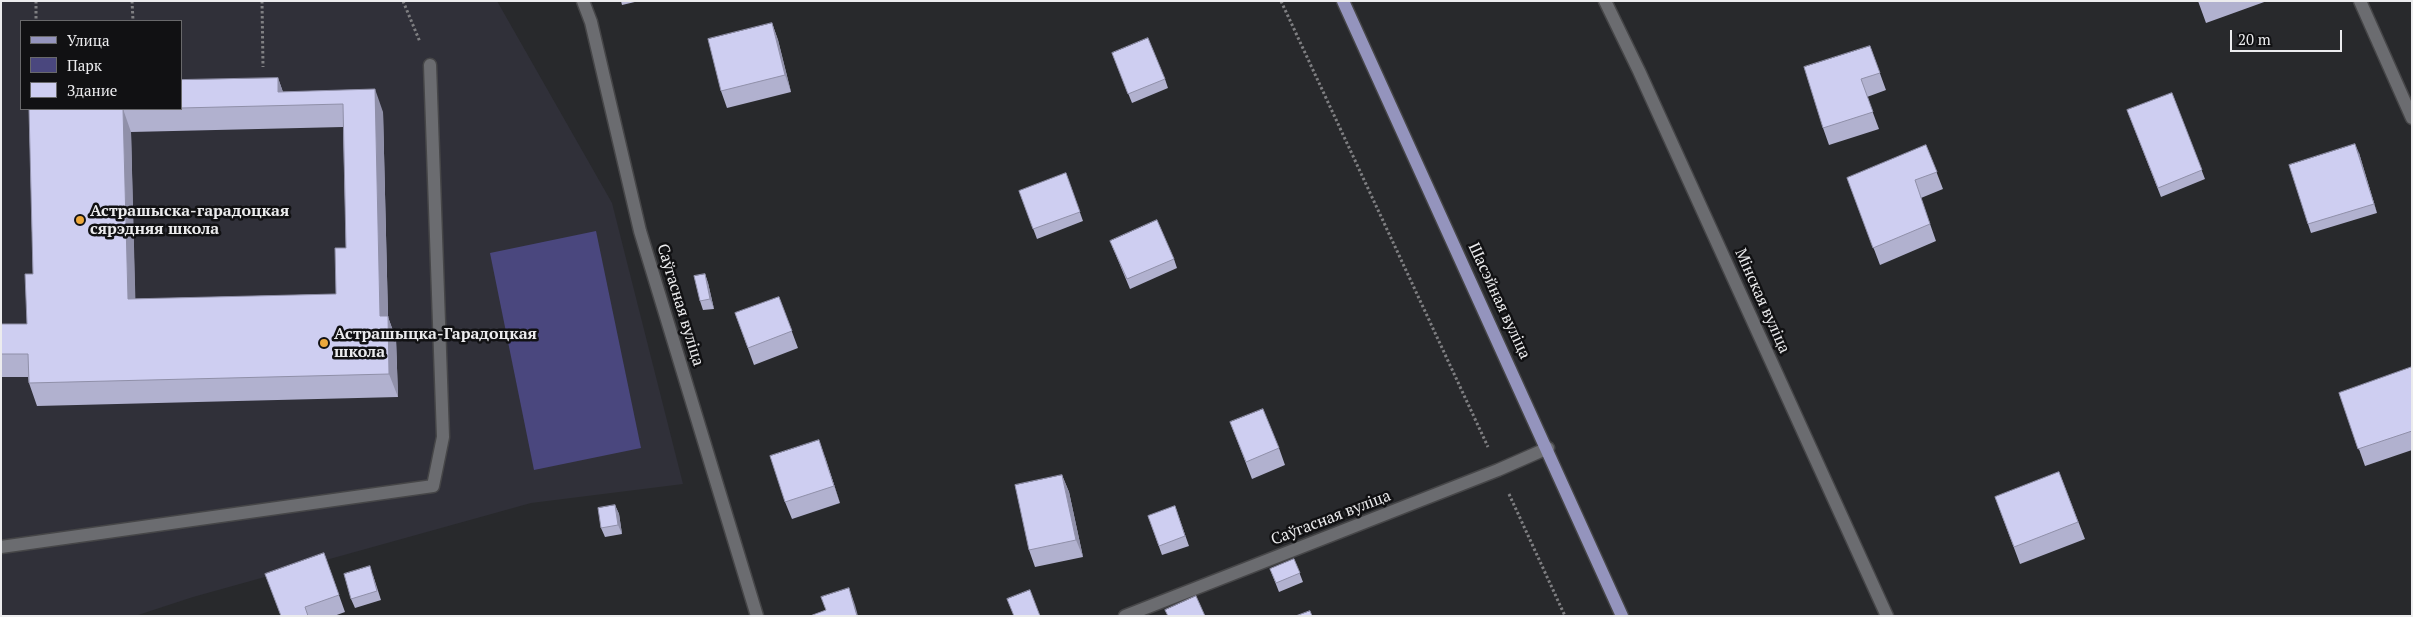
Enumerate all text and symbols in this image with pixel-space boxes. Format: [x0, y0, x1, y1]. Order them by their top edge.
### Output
legend [20, 20, 182, 110]
scale bar [2233, 20, 2346, 52]
text: 20 m [2238, 29, 2271, 49]
text: Улица [67, 30, 110, 50]
text: Парк [67, 55, 102, 75]
text: Здание [67, 80, 117, 100]
place label: Астрашыска-гарадоцкая сярэдняя школа [90, 201, 289, 239]
marker: Астрашыска-гарадоцкая сярэдняя школа [74, 214, 86, 226]
street label: Шасэйная вуліца [1464, 240, 1534, 362]
street label: Саўгасная вуліца [652, 242, 708, 368]
street label: Мінская вуліца [1730, 246, 1794, 356]
place label: Астрашыцка-Гарадоцкая школа [334, 324, 537, 362]
marker: Астрашыцка-Гарадоцкая школа [318, 337, 330, 349]
street label: Саўгасная вуліца [1268, 486, 1394, 550]

